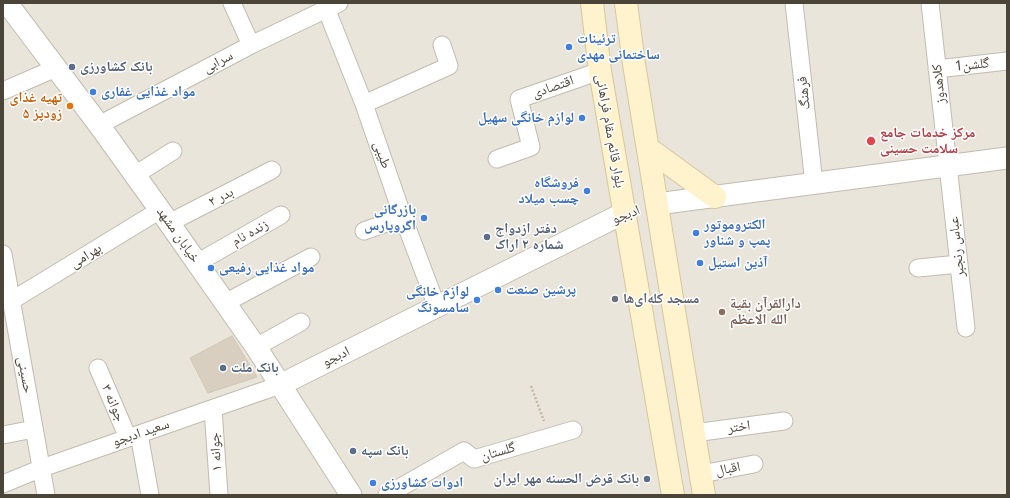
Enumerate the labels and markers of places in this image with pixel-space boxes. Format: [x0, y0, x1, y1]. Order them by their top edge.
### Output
place label: ترئینات ساختمانی مهدی [577, 31, 660, 64]
marker: ترئینات ساختمانی مهدی [564, 42, 574, 52]
place label: بانک کشاورزی [80, 59, 153, 75]
marker: بانک کشاورزی [67, 62, 77, 72]
place label: مواد غذایی غفاری [101, 84, 195, 100]
marker: مواد غذایی غفاری [88, 87, 98, 97]
place label: تهیه غذای زودپز ۵ [10, 90, 62, 122]
marker: تهیه غذای زودپز ۵ [65, 101, 75, 111]
place label: لوازم خانگی سهیل [478, 110, 574, 126]
marker: لوازم خانگی سهیل [577, 113, 587, 123]
place label: مرکز خدمات جامع سلامت حسینی [880, 125, 975, 158]
marker: مرکز خدمات جامع سلامت حسینی [865, 135, 877, 147]
place label: فروشگاه چسب میلاد [518, 175, 579, 208]
marker: فروشگاه چسب میلاد [582, 186, 592, 196]
place label: بازرگانی اگروپارس [364, 202, 416, 234]
marker: بازرگانی اگروپارس [419, 213, 429, 223]
place label: الکتروموتور پمپ و شناور [704, 217, 770, 250]
place label: دفتر ازدواج شماره ۲ اراک [495, 221, 564, 254]
marker: الکتروموتور پمپ و شناور [691, 228, 701, 238]
marker: دفتر ازدواج شماره ۲ اراک [482, 232, 492, 242]
place label: آذین استیل [708, 255, 767, 271]
marker: آذین استیل [695, 258, 705, 268]
place label: مواد غذایی رفیعی [219, 260, 314, 276]
marker: مواد غذایی رفیعی [206, 263, 216, 273]
place label: پرشین صنعت [506, 282, 576, 298]
place label: لوازم خانگی سامسونگ [406, 284, 469, 316]
marker: پرشین صنعت [493, 285, 503, 295]
place label: مسجد کله‌ای‌ها [623, 291, 699, 307]
marker: مسجد کله‌ای‌ها [610, 294, 620, 304]
marker: لوازم خانگی سامسونگ [472, 295, 482, 305]
place label: دارالقرآن بقیة الله الاعظم [730, 296, 801, 328]
marker: دارالقرآن بقیة الله الاعظم [717, 307, 727, 317]
place label: بانک ملت [231, 360, 279, 376]
marker: بانک ملت [218, 363, 228, 373]
place label: بانک سپه [361, 443, 408, 459]
marker: بانک سپه [348, 446, 358, 456]
place label: بانک قرض الحسنه مهر ایران [494, 471, 639, 487]
marker: بانک قرض الحسنه مهر ایران [642, 474, 652, 484]
place label: ادوات کشاورزی [381, 475, 463, 491]
marker: ادوات کشاورزی [368, 478, 378, 488]

